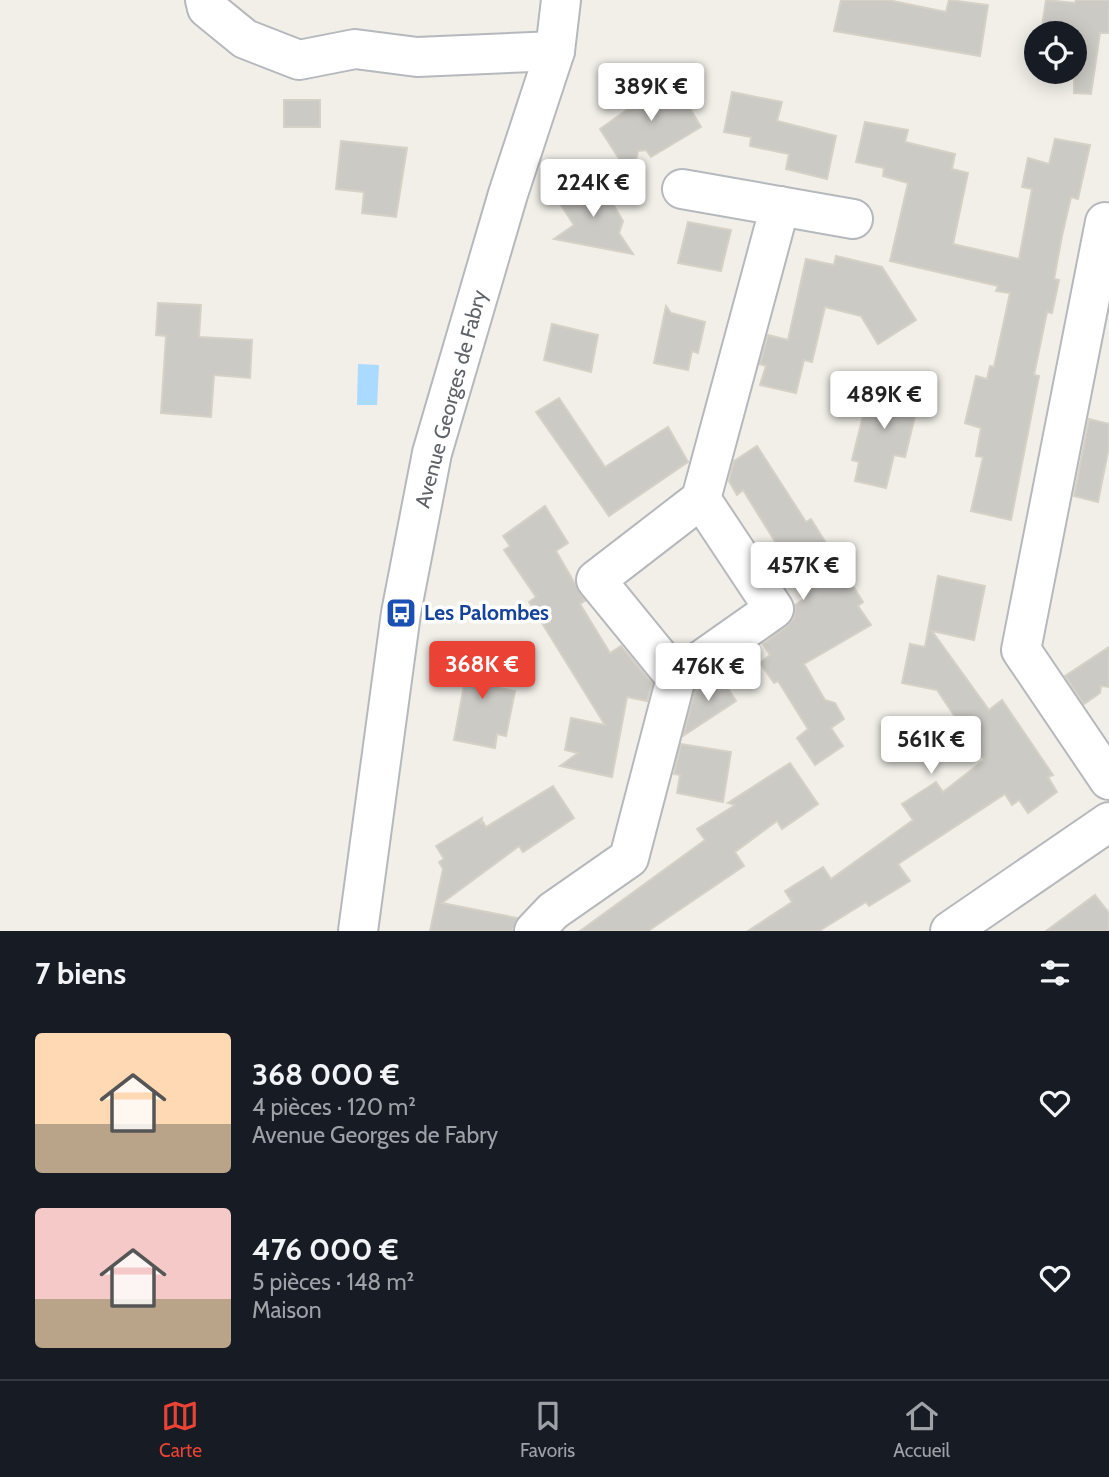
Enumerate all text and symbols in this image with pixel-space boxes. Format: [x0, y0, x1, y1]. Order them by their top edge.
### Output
map controls [1024, 21, 1087, 84]
button: locate [1024, 21, 1087, 84]
pin: 389K € [594, 64, 708, 123]
text: 389K € [614, 72, 688, 100]
pin: 224K € [536, 160, 650, 219]
text: 224K € [557, 168, 629, 196]
street label: Avenue Georges de Fabry [409, 287, 492, 511]
pin: 489K € [827, 372, 941, 431]
text: 489K € [846, 380, 922, 408]
pin: 457K € [746, 542, 860, 602]
text: 457K € [767, 551, 839, 579]
bus stop icon: Les Palombes [384, 596, 418, 630]
place label: Les Palombes [424, 600, 549, 625]
pin: 368K € [425, 642, 539, 701]
pin: 476K € [651, 644, 765, 703]
text: 368K € [445, 650, 519, 678]
text: 476K € [672, 652, 744, 680]
pin: 561K € [874, 716, 988, 776]
text: 561K € [897, 725, 965, 753]
icon: filters [1036, 954, 1074, 992]
text: 7 biens [35, 955, 126, 992]
text: 368 000 € [252, 1056, 399, 1093]
icon: home [91, 1061, 175, 1145]
icon: heart [1036, 1084, 1074, 1122]
text: 4 pièces · 120 m² [252, 1093, 416, 1121]
text: Avenue Georges de Fabry [252, 1121, 498, 1149]
text: 476 000 € [252, 1231, 398, 1268]
icon: home [91, 1236, 175, 1320]
icon: heart [1036, 1259, 1074, 1297]
text: 5 pièces · 148 m² [252, 1268, 414, 1296]
text: Maison [252, 1296, 321, 1324]
tab: Carte [159, 1397, 202, 1462]
tab: Favoris [520, 1397, 575, 1462]
tab: Accueil [893, 1397, 950, 1462]

